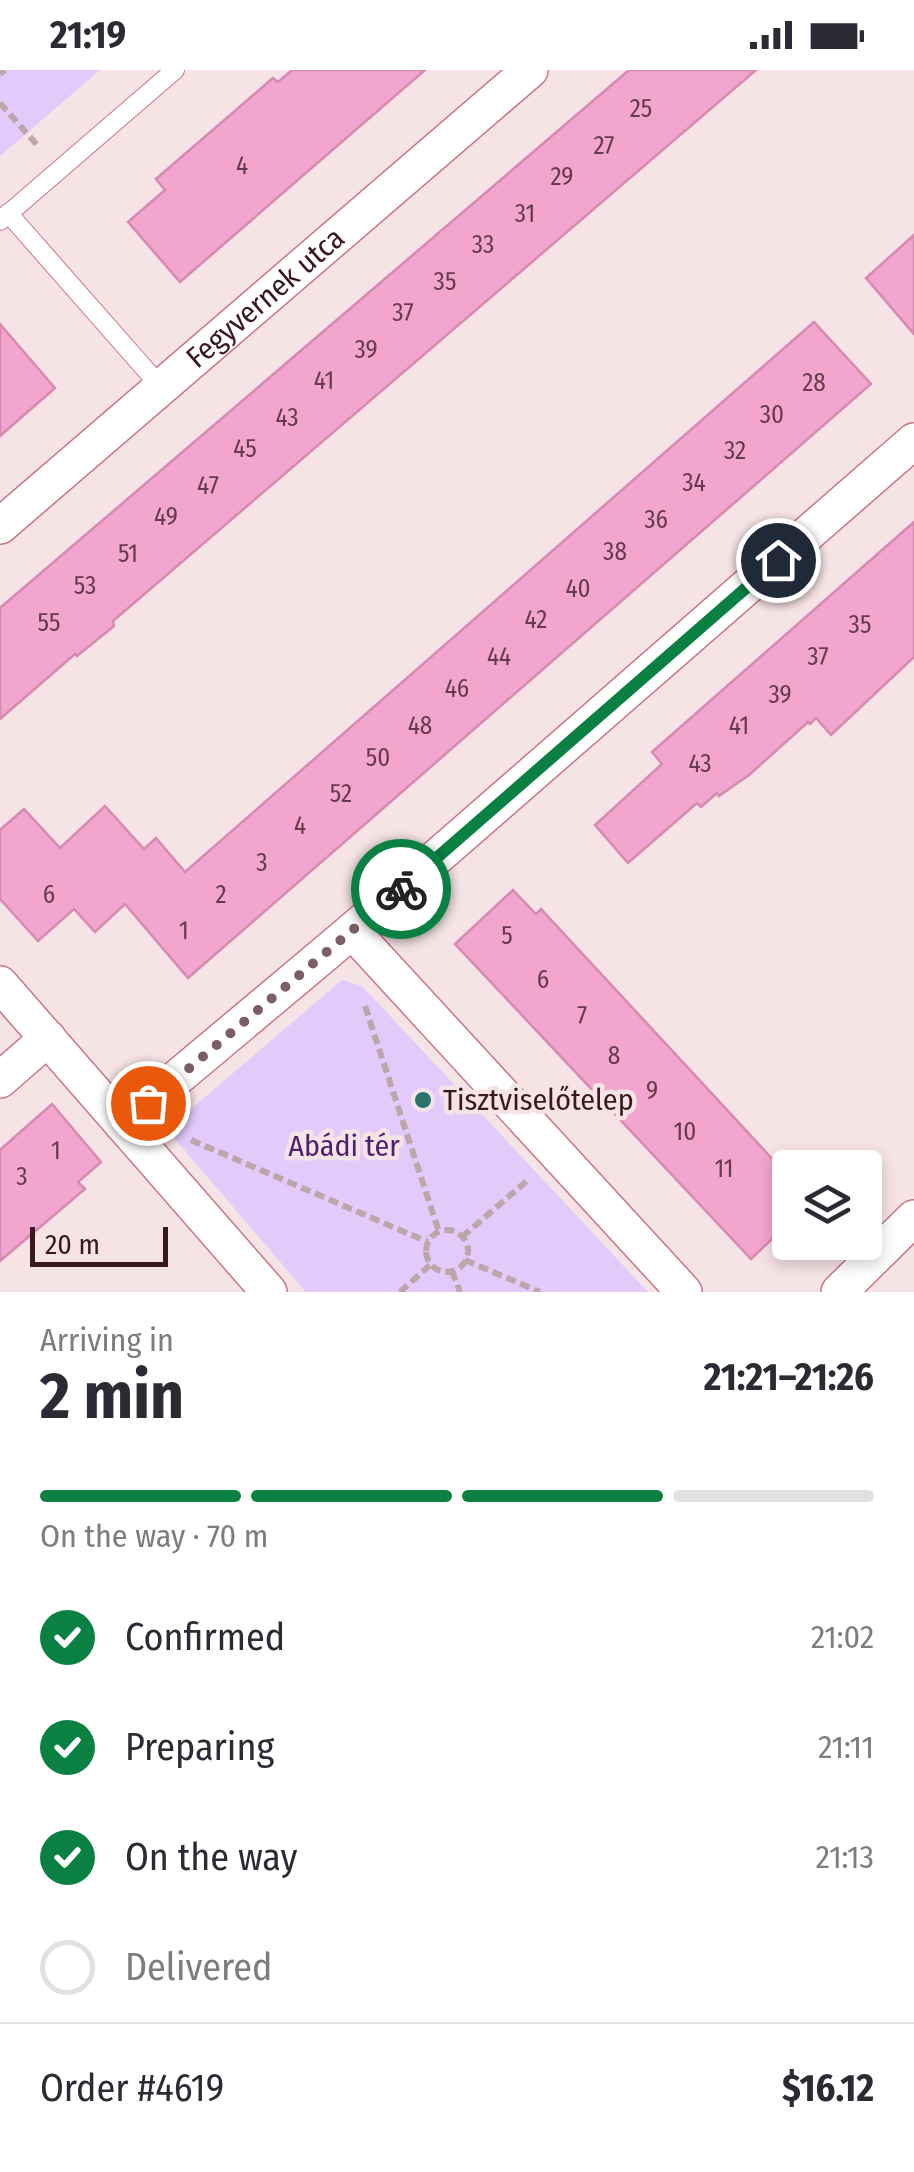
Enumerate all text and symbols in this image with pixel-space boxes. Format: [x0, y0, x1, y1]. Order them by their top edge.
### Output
text: 21:19 [50, 12, 126, 58]
house number: 25 [630, 94, 652, 124]
house number: 27 [594, 131, 614, 161]
house number: 4 [236, 151, 248, 181]
house number: 29 [550, 162, 574, 192]
house number: 31 [515, 199, 535, 229]
street label: Fegyvernek utca [179, 220, 352, 376]
house number: 33 [472, 230, 494, 260]
house number: 35 [434, 267, 456, 297]
house number: 37 [392, 298, 414, 328]
house number: 39 [354, 335, 378, 365]
house number: 41 [314, 366, 334, 396]
house number: 28 [802, 368, 826, 398]
house number: 30 [760, 400, 784, 430]
house number: 43 [275, 403, 299, 433]
house number: 45 [233, 434, 257, 464]
house number: 32 [724, 436, 746, 466]
house number: 34 [682, 468, 706, 498]
house number: 47 [197, 471, 219, 501]
house number: 49 [154, 502, 178, 532]
house number: 36 [644, 505, 668, 535]
pin [736, 518, 821, 603]
icon: home [751, 533, 806, 588]
house number: 38 [603, 537, 627, 567]
house number: 51 [118, 539, 138, 569]
house number: 53 [74, 571, 96, 601]
house number: 40 [565, 574, 591, 604]
house number: 42 [525, 605, 547, 635]
house number: 55 [38, 608, 60, 638]
house number: 35 [849, 610, 871, 640]
house number: 44 [487, 642, 511, 672]
house number: 37 [807, 642, 829, 672]
house number: 46 [445, 674, 469, 704]
house number: 39 [768, 680, 792, 710]
house number: 48 [408, 711, 432, 741]
house number: 41 [729, 711, 749, 741]
house number: 50 [366, 743, 390, 773]
house number: 43 [688, 749, 712, 779]
house number: 52 [330, 779, 352, 809]
house number: 4 [294, 811, 306, 841]
courier [351, 839, 451, 939]
house number: 3 [256, 848, 268, 878]
icon: bike [374, 862, 429, 917]
house number: 6 [43, 880, 55, 910]
house number: 2 [215, 880, 227, 910]
house number: 1 [179, 916, 189, 946]
house number: 5 [501, 921, 513, 951]
house number: 6 [537, 965, 549, 995]
house number: 7 [577, 1001, 587, 1031]
house number: 8 [608, 1041, 620, 1071]
pin [106, 1061, 191, 1146]
icon: bag [121, 1076, 176, 1131]
house number: 9 [646, 1076, 658, 1106]
place label: Tisztviselőtelep [443, 1082, 634, 1118]
marker: Tisztviselőtelep [412, 1089, 434, 1111]
house number: 10 [674, 1117, 696, 1147]
park label: Abádi tér [288, 1128, 400, 1164]
house number: 1 [51, 1136, 61, 1166]
map controls [772, 1150, 882, 1260]
button: layers [772, 1150, 882, 1260]
house number: 11 [714, 1154, 734, 1184]
house number: 3 [16, 1162, 28, 1192]
scale bar [30, 1222, 168, 1266]
text: 20 m [45, 1228, 100, 1261]
text: Arriving in [40, 1321, 174, 1359]
text: 21:21–21:26 [704, 1354, 874, 1400]
text: 2 min [40, 1357, 184, 1435]
text: On the way · 70 m [40, 1517, 268, 1555]
icon: check [40, 1610, 95, 1665]
text: Confirmed [125, 1614, 285, 1660]
text: 21:02 [811, 1618, 874, 1656]
icon: check [40, 1720, 95, 1775]
text: Preparing [125, 1724, 274, 1770]
text: 21:11 [818, 1728, 874, 1766]
icon: check [40, 1830, 95, 1885]
text: On the way [125, 1834, 297, 1880]
text: 21:13 [816, 1838, 874, 1876]
text: Delivered [125, 1944, 272, 1990]
text: Order #4619 [40, 2065, 224, 2111]
text: $16.12 [782, 2065, 874, 2111]

